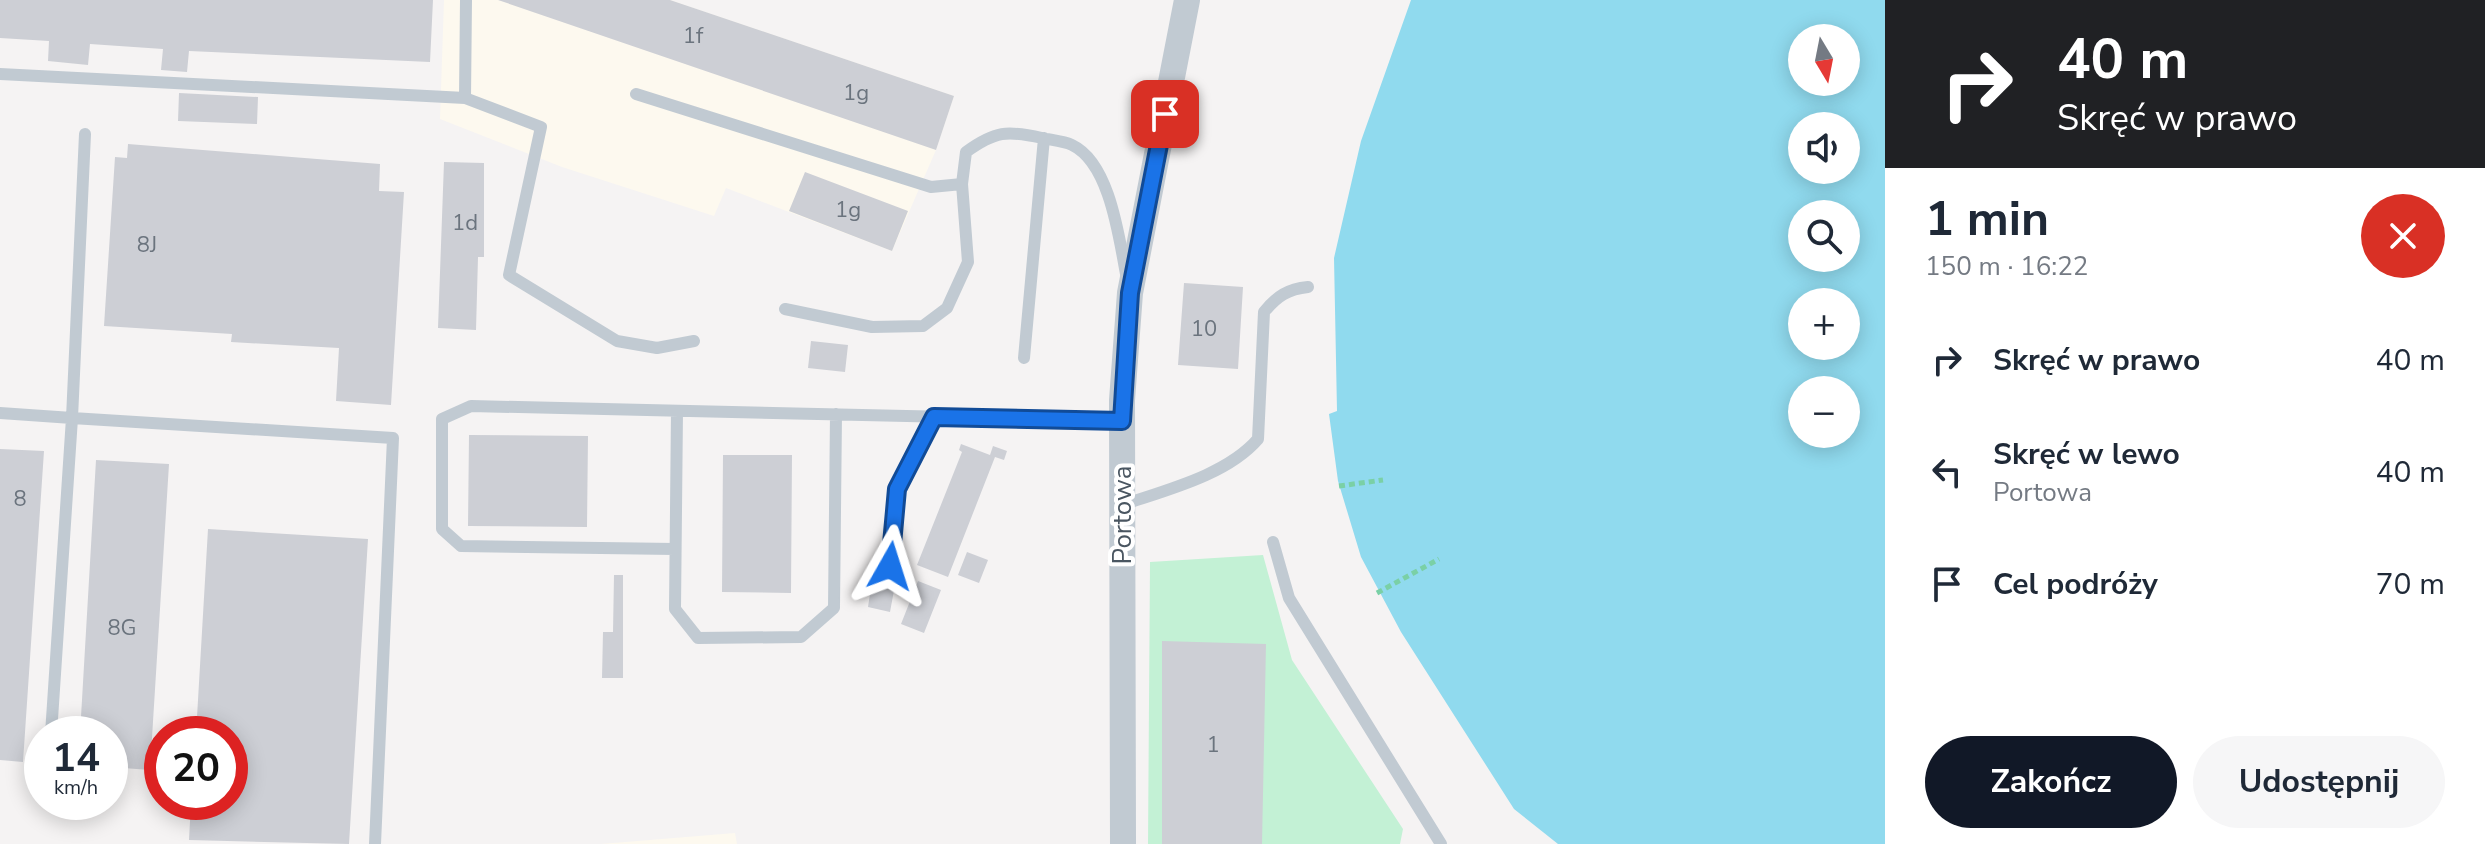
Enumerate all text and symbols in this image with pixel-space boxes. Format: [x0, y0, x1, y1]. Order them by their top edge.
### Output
house number: 1f [683, 21, 704, 51]
text: 40 m [2057, 21, 2188, 98]
north arrow [1788, 24, 1860, 96]
map controls [1788, 24, 1860, 448]
icon: right [1925, 32, 2029, 136]
house number: 1g [843, 78, 869, 108]
pin [1131, 80, 1199, 148]
icon: arrive [1143, 92, 1187, 136]
text: Skręć w prawo [2057, 94, 2297, 143]
button: sound [1788, 112, 1860, 184]
text: 1 min [1925, 186, 2049, 252]
button: close [2361, 194, 2445, 278]
house number: 1g [835, 195, 861, 225]
button: search [1788, 200, 1860, 272]
house number: 1d [452, 208, 478, 238]
house number: 8J [137, 230, 157, 260]
text: 150 m · 16:22 [1925, 249, 2088, 284]
button: + [1788, 288, 1860, 360]
house number: 10 [1191, 314, 1217, 344]
icon: right [1925, 338, 1969, 382]
text: Skręć w prawo [1993, 340, 2200, 381]
text: 40 m [2376, 340, 2445, 381]
button: − [1788, 376, 1860, 448]
text: Skręć w lewo [1993, 434, 2180, 475]
icon: left [1925, 450, 1969, 494]
text: 40 m [2376, 452, 2445, 493]
street label: Portowa [1105, 466, 1140, 564]
text: Portowa [1993, 475, 2092, 510]
house number: 8 [13, 484, 27, 514]
position arrow [848, 524, 932, 608]
icon: arrive [1925, 562, 1969, 606]
text: Cel podróży [1993, 564, 2158, 605]
text: 70 m [2376, 564, 2445, 605]
house number: 8G [107, 613, 137, 643]
speed limit sign: 20 [144, 716, 248, 820]
house number: 1 [1206, 730, 1220, 760]
text: 14 [52, 731, 100, 785]
button: Zakończ [1925, 736, 2177, 828]
button: Udostępnij [2193, 736, 2445, 828]
text: km/h [54, 774, 98, 801]

